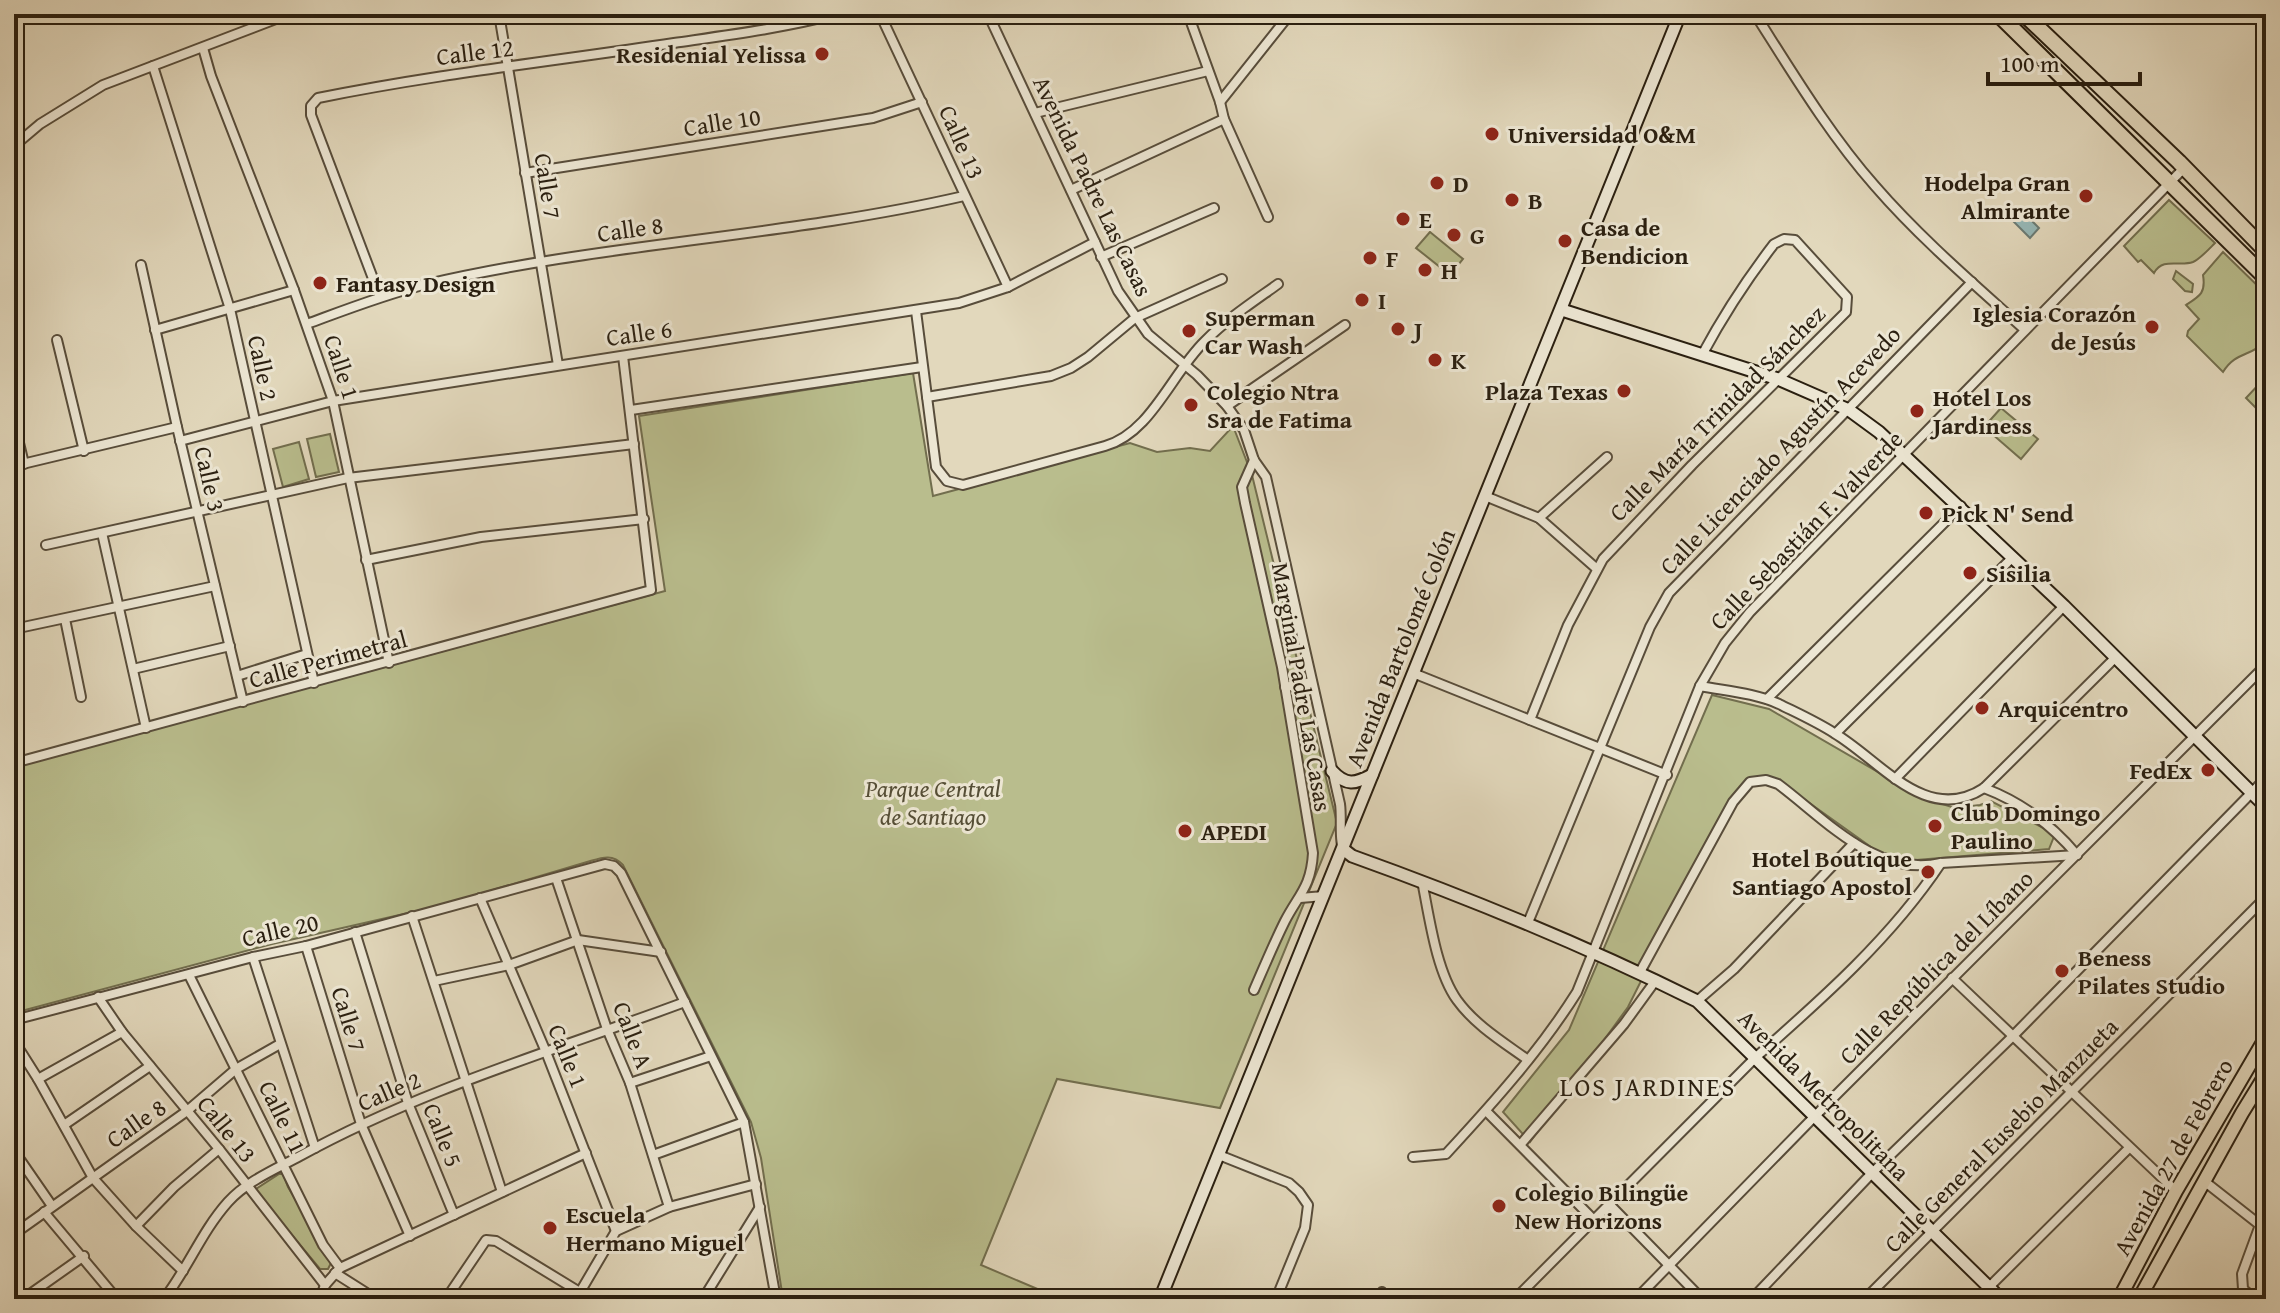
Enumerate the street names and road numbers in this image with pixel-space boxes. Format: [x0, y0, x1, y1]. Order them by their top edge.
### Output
street label: Calle 12 [434, 30, 516, 74]
street label: Avenida Padre Las Casas [1024, 70, 1162, 302]
street label: Calle 10 [681, 99, 763, 145]
street label: Calle 13 [930, 99, 994, 185]
street label: Calle 7 [526, 151, 570, 221]
street label: Calle 8 [595, 207, 665, 251]
street label: Calle María Trinidad Sánchez [1601, 297, 1833, 529]
street label: Calle 6 [604, 311, 674, 355]
street label: Calle Licenciado Agustín Acevedo [1651, 318, 1909, 582]
street label: Calle 1 [315, 330, 369, 404]
street label: Calle 2 [239, 332, 287, 404]
street label: Calle Sebastián F. Valverde [1701, 422, 1911, 638]
street label: Calle 3 [186, 443, 234, 515]
street label: Avenida Bartolomé Colón [1336, 523, 1464, 772]
street label: Marginal Padre Las Casas [1263, 560, 1341, 814]
street label: Calle Perimetral [245, 621, 411, 697]
street label: Calle República del Líbano [1831, 862, 2041, 1072]
street label: Calle 20 [238, 904, 322, 956]
street label: Calle 7 [323, 982, 375, 1056]
street label: Calle A [604, 997, 662, 1074]
street label: Avenida Metropolitana [1730, 1001, 1918, 1189]
street label: Calle General Eusebio Manzueta [1876, 1009, 2127, 1260]
street label: Calle 1 [539, 1019, 597, 1093]
street label: Avenida 27 de Febrero [2104, 1052, 2242, 1262]
street label: Calle 2 [352, 1062, 426, 1120]
street label: Calle 11 [250, 1074, 316, 1160]
street label: Calle 13 [189, 1088, 265, 1170]
street label: Calle 8 [99, 1090, 173, 1156]
street label: Calle 5 [414, 1098, 472, 1172]

